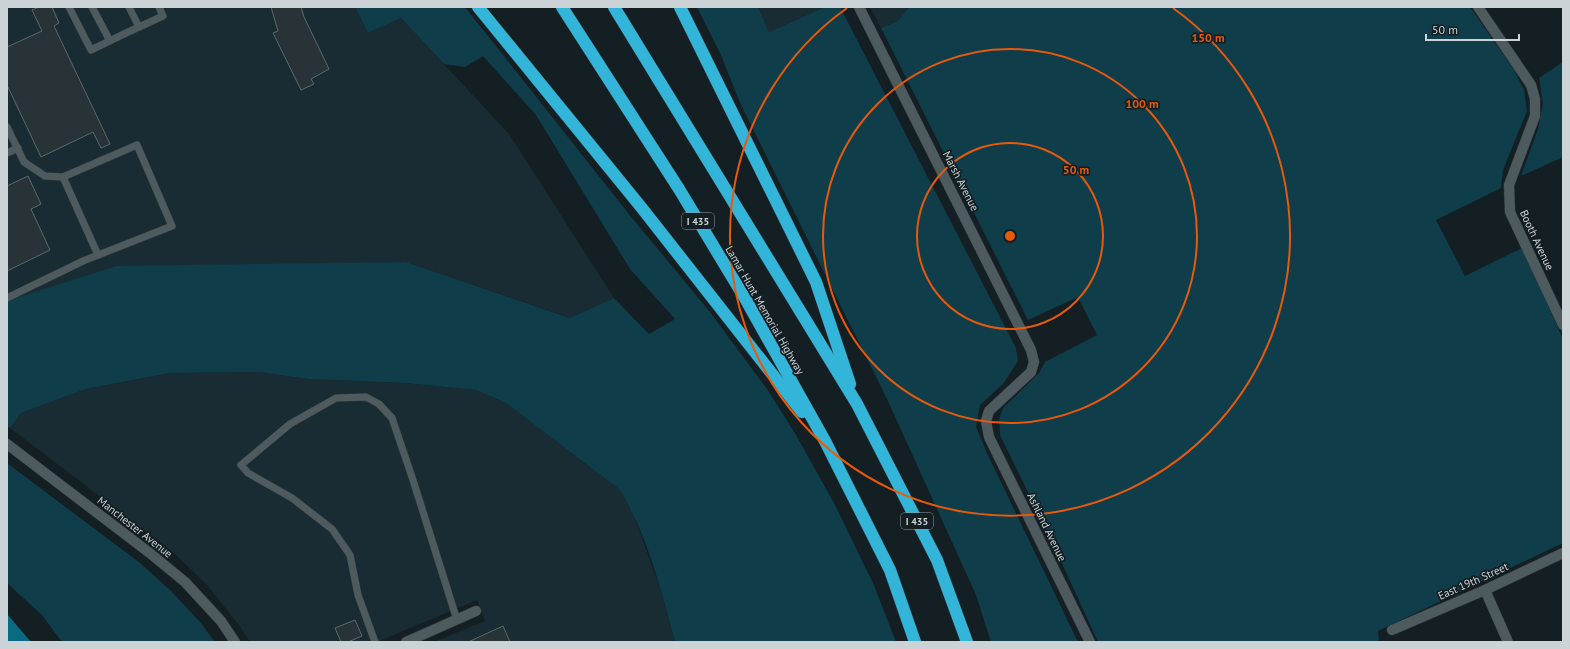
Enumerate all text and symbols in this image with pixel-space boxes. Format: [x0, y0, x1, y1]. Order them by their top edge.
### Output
scale bar [1426, 16, 1519, 42]
text: 50 m [1432, 22, 1458, 37]
text: 150 m [1191, 30, 1225, 45]
text: 100 m [1125, 96, 1159, 111]
street label: Marsh Avenue [940, 149, 982, 214]
text: 50 m [1063, 162, 1089, 177]
street label: Booth Avenue [1517, 208, 1557, 273]
road number: I 435 [682, 213, 714, 229]
centre of rings [1003, 229, 1017, 243]
street label: Lamar Hunt Memorial Highway [722, 243, 808, 378]
street label: Ashland Avenue [1024, 490, 1070, 564]
street label: Manchester Avenue [95, 493, 176, 561]
road number: I 435 [901, 513, 933, 529]
street label: East 19th Street [1436, 559, 1511, 603]

